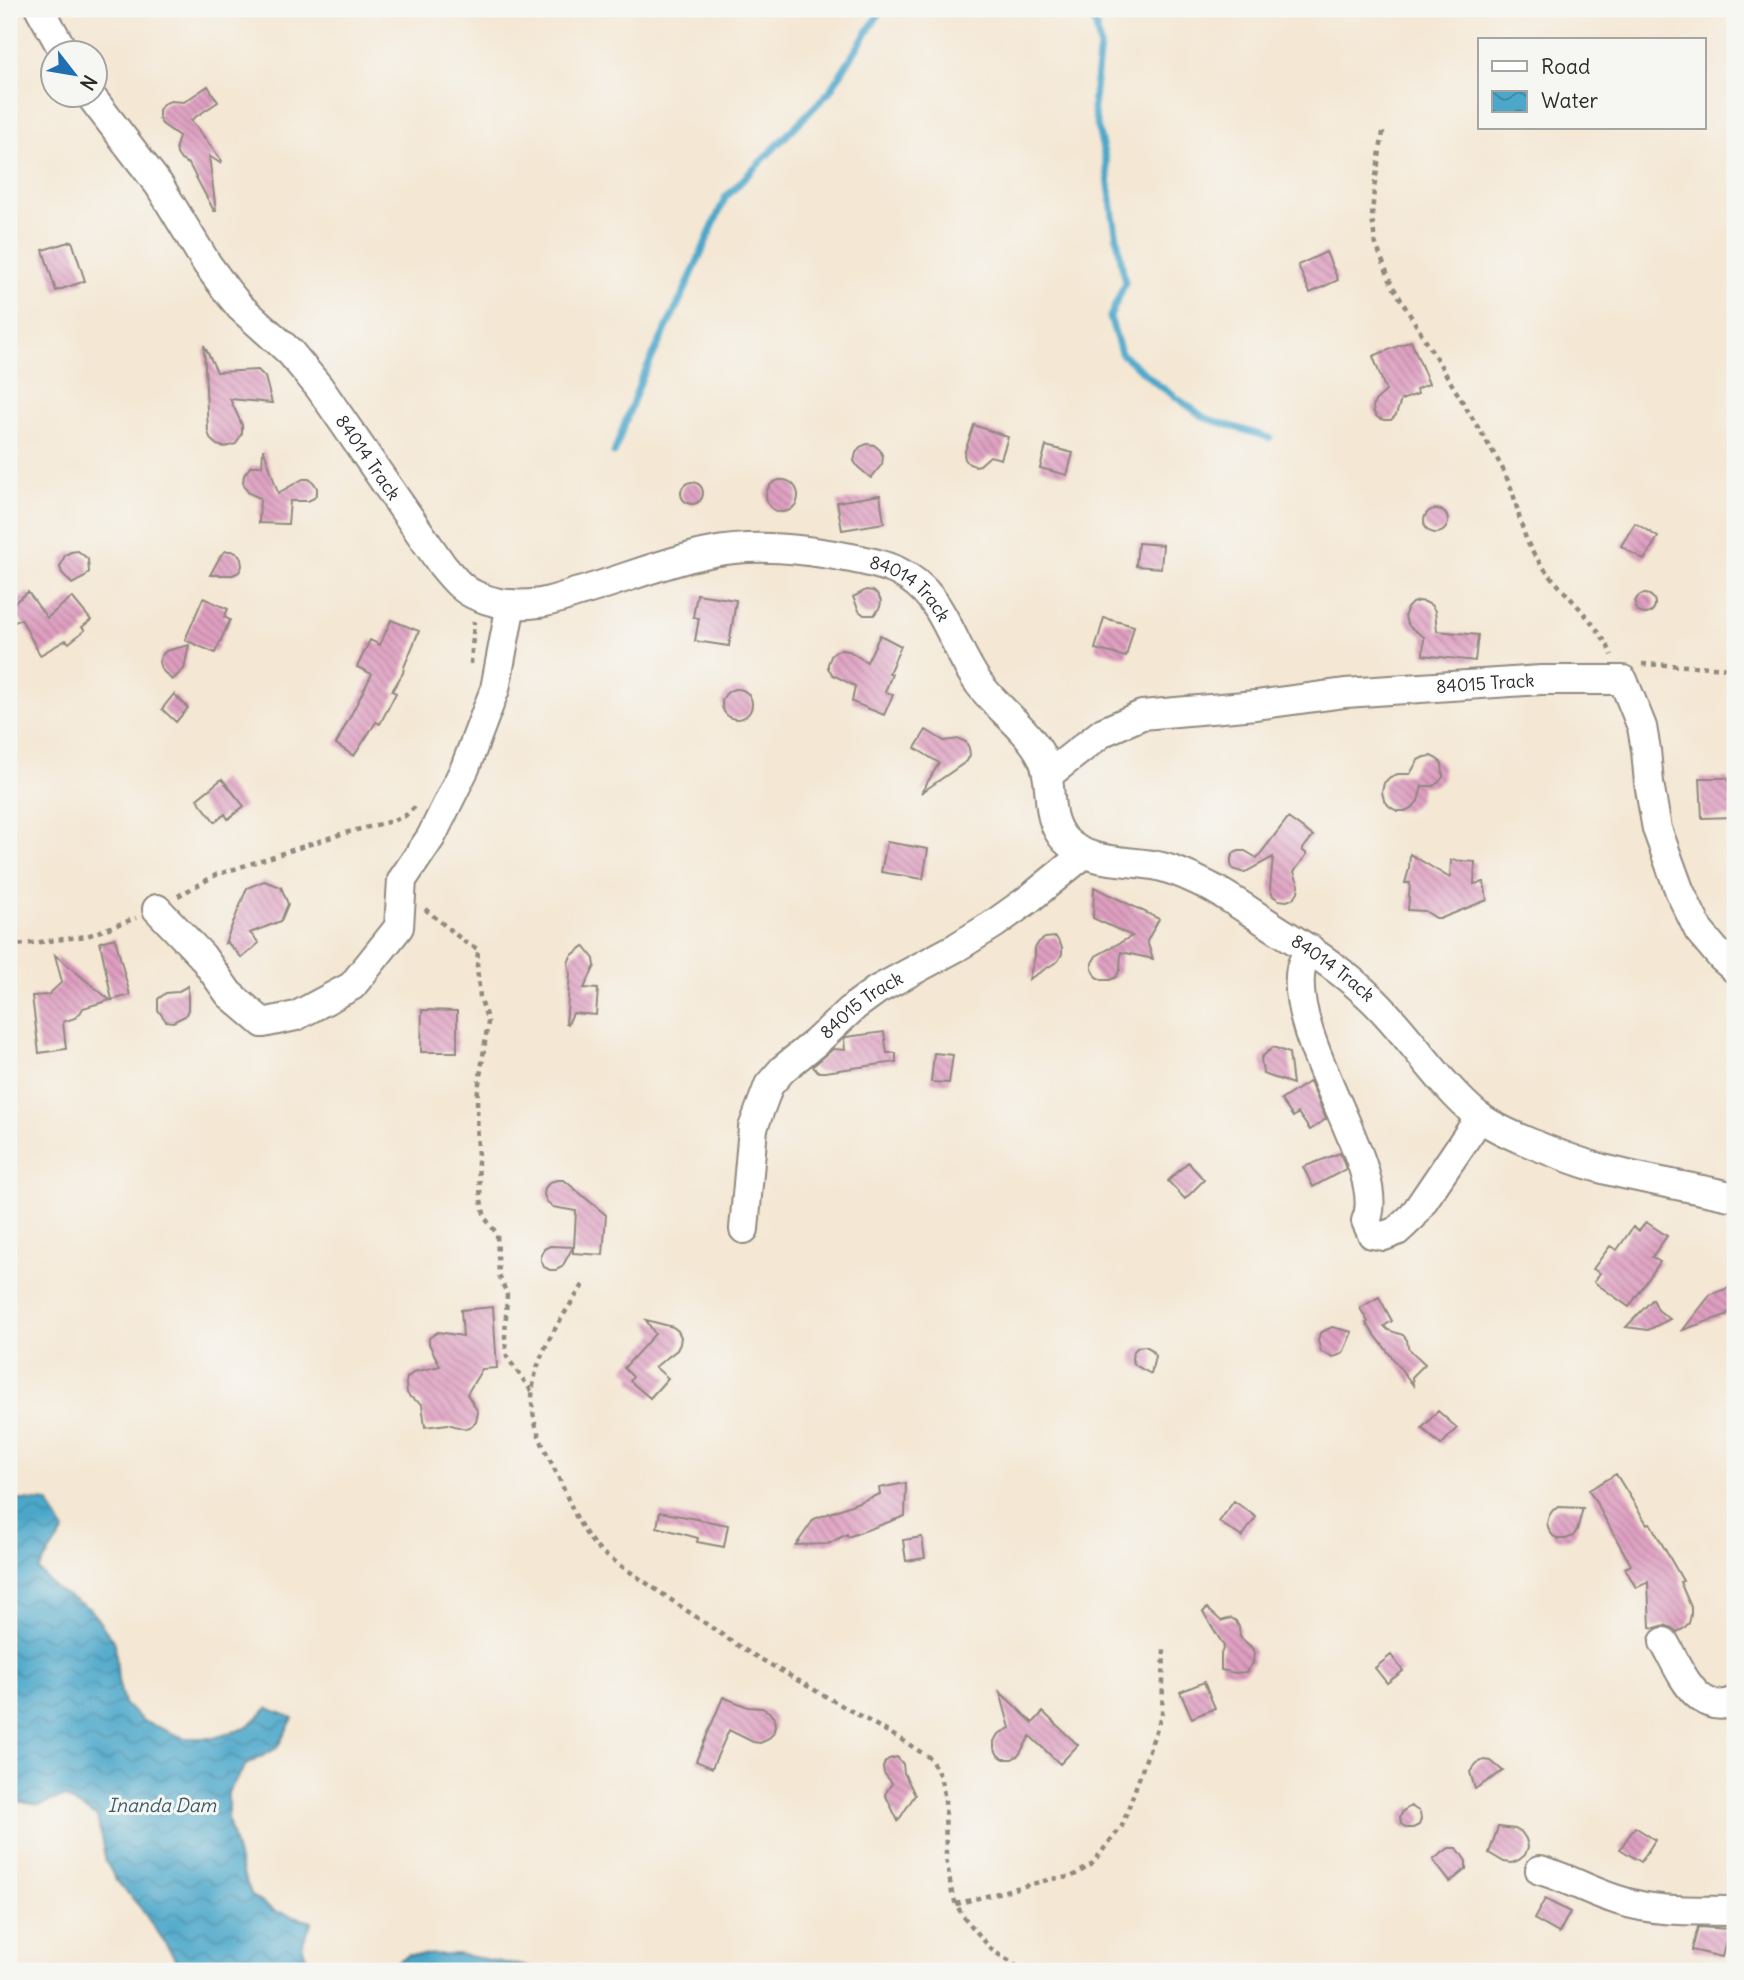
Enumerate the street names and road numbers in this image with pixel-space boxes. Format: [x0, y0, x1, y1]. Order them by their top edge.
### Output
street label: 84014 Track [331, 410, 406, 504]
street label: 84014 Track [867, 550, 955, 625]
street label: 84015 Track [1435, 668, 1535, 698]
street label: 84014 Track [1287, 929, 1380, 1006]
street label: 84015 Track [815, 966, 907, 1044]

